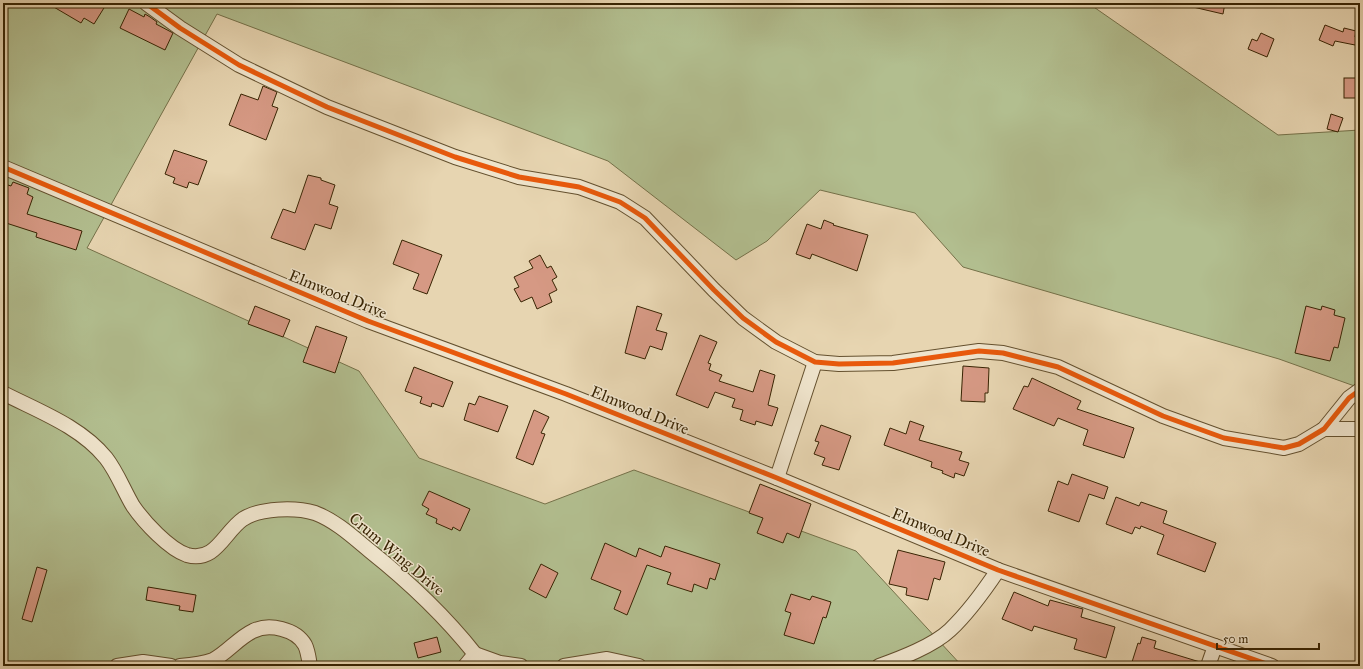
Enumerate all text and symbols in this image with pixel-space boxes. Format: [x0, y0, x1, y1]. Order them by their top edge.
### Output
street label: Elmwood Drive [286, 266, 390, 322]
street label: Elmwood Drive [588, 382, 692, 438]
street label: Elmwood Drive [889, 504, 993, 560]
street label: Crum Wing Drive [345, 509, 449, 600]
scale bar [1217, 625, 1319, 651]
text: 50 m [1223, 632, 1248, 646]

